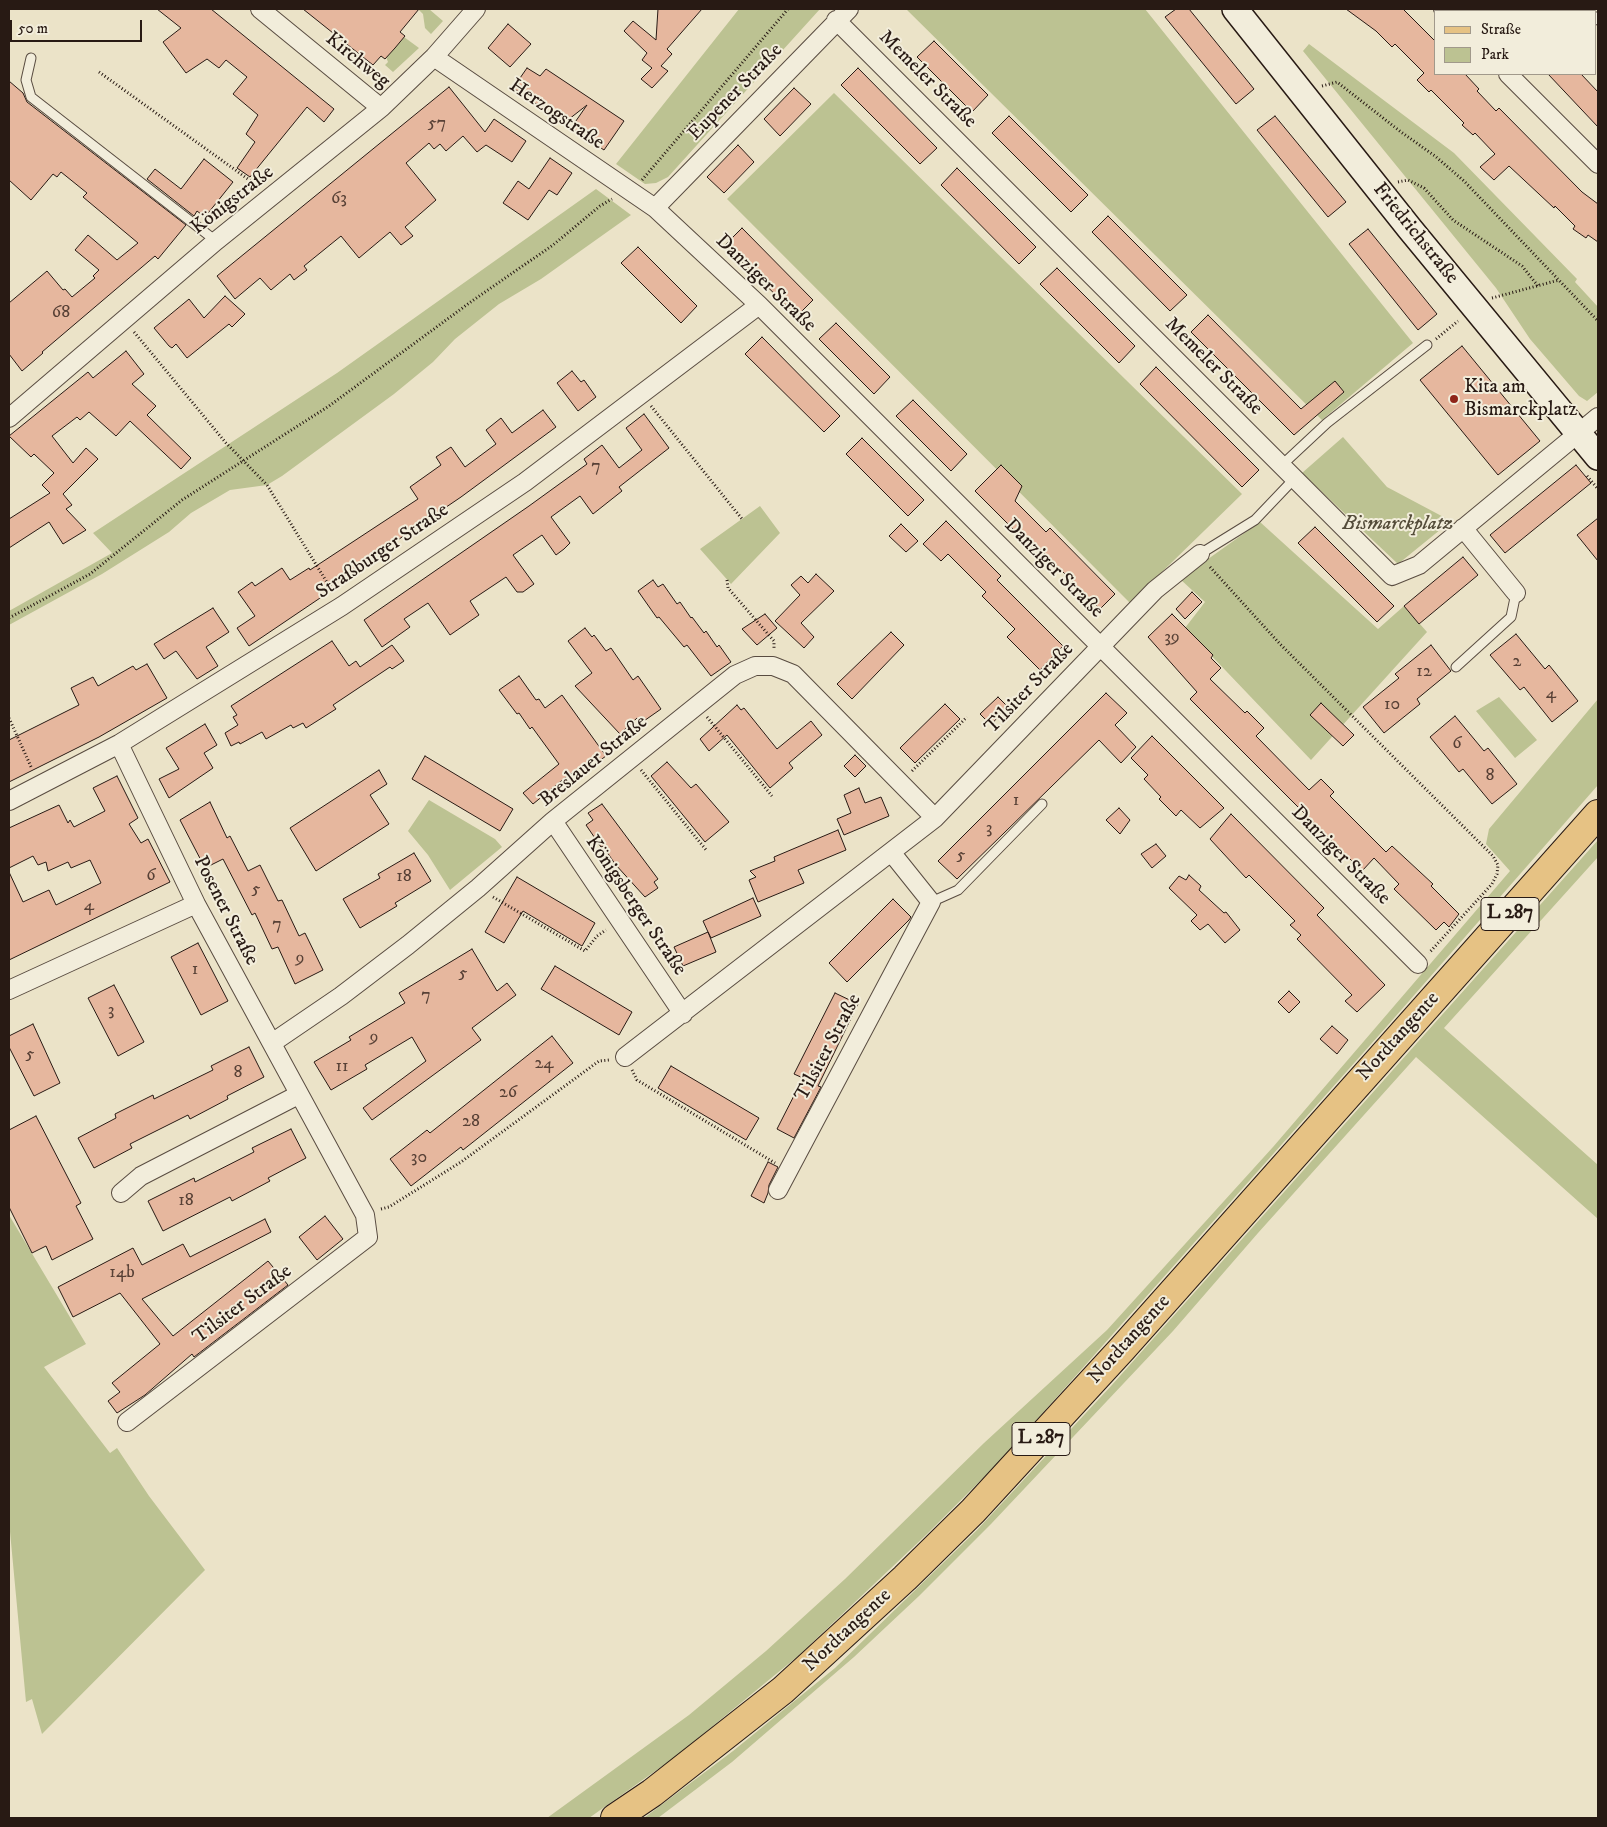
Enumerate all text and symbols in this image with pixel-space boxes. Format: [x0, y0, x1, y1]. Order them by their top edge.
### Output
scale bar [12, 10, 145, 42]
legend [1434, 10, 1597, 75]
text: 50 m [18, 19, 48, 38]
text: Straße [1481, 20, 1521, 39]
street label: Memeler Straße [873, 26, 981, 134]
street label: Kirchweg [320, 28, 394, 94]
street label: Eupener Straße [684, 39, 788, 147]
text: Park [1481, 45, 1509, 64]
street label: Herzogstraße [504, 74, 608, 156]
house number: 57 [428, 113, 446, 135]
street label: Königstraße [187, 161, 279, 241]
street label: Friedrichstraße [1367, 179, 1463, 289]
house number: 63 [331, 188, 347, 210]
street label: Danziger Straße [710, 230, 820, 338]
house number: 68 [52, 302, 70, 324]
street label: Memeler Straße [1159, 313, 1267, 421]
place label: Kita am Bismarckplatz [1464, 376, 1577, 423]
marker: Kita am Bismarckplatz [1448, 393, 1460, 405]
house number: 7 [591, 456, 601, 478]
street label: Straßburger Straße [312, 499, 454, 605]
park label: Bismarckplatz [1343, 513, 1453, 537]
street label: Danziger Straße [998, 514, 1108, 624]
house number: 39 [1164, 627, 1180, 649]
street label: Tilsiter Straße [981, 638, 1079, 740]
house number: 2 [1513, 651, 1521, 673]
house number: 12 [1416, 661, 1432, 683]
house number: 4 [1546, 683, 1556, 705]
house number: 10 [1384, 694, 1400, 716]
street label: Breslauer Straße [535, 711, 653, 813]
house number: 6 [1452, 733, 1462, 755]
house number: 8 [1485, 765, 1495, 787]
house number: 1 [1013, 790, 1019, 812]
street label: Danziger Straße [1285, 801, 1395, 911]
house number: 3 [986, 818, 992, 840]
street label: Königsberger Straße [579, 831, 691, 981]
house number: 5 [957, 845, 965, 867]
street label: Posener Straße [187, 852, 263, 970]
house number: 6 [146, 865, 156, 887]
house number: 18 [396, 866, 412, 888]
house number: 5 [252, 879, 260, 901]
house number: 4 [84, 895, 94, 917]
road number: L 287 [1481, 898, 1539, 931]
house number: 7 [272, 914, 282, 936]
house number: 9 [296, 948, 304, 970]
house number: 1 [192, 959, 198, 981]
house number: 5 [459, 963, 467, 985]
house number: 7 [421, 985, 431, 1007]
street label: Nordtangente [1353, 988, 1445, 1086]
street label: Tilsiter Straße [791, 990, 867, 1106]
house number: 3 [108, 1000, 114, 1022]
house number: 9 [370, 1027, 378, 1049]
house number: 5 [26, 1044, 34, 1066]
house number: 24 [534, 1053, 554, 1075]
house number: 11 [335, 1056, 349, 1078]
house number: 8 [233, 1062, 243, 1084]
house number: 26 [499, 1082, 517, 1104]
house number: 28 [462, 1111, 480, 1133]
house number: 30 [411, 1147, 427, 1169]
house number: 18 [178, 1190, 194, 1212]
street label: Tilsiter Straße [189, 1260, 297, 1350]
house number: 14b [109, 1262, 135, 1284]
street label: Nordtangente [1084, 1291, 1176, 1389]
road number: L 287 [1012, 1422, 1070, 1456]
street label: Nordtangente [799, 1584, 897, 1678]

